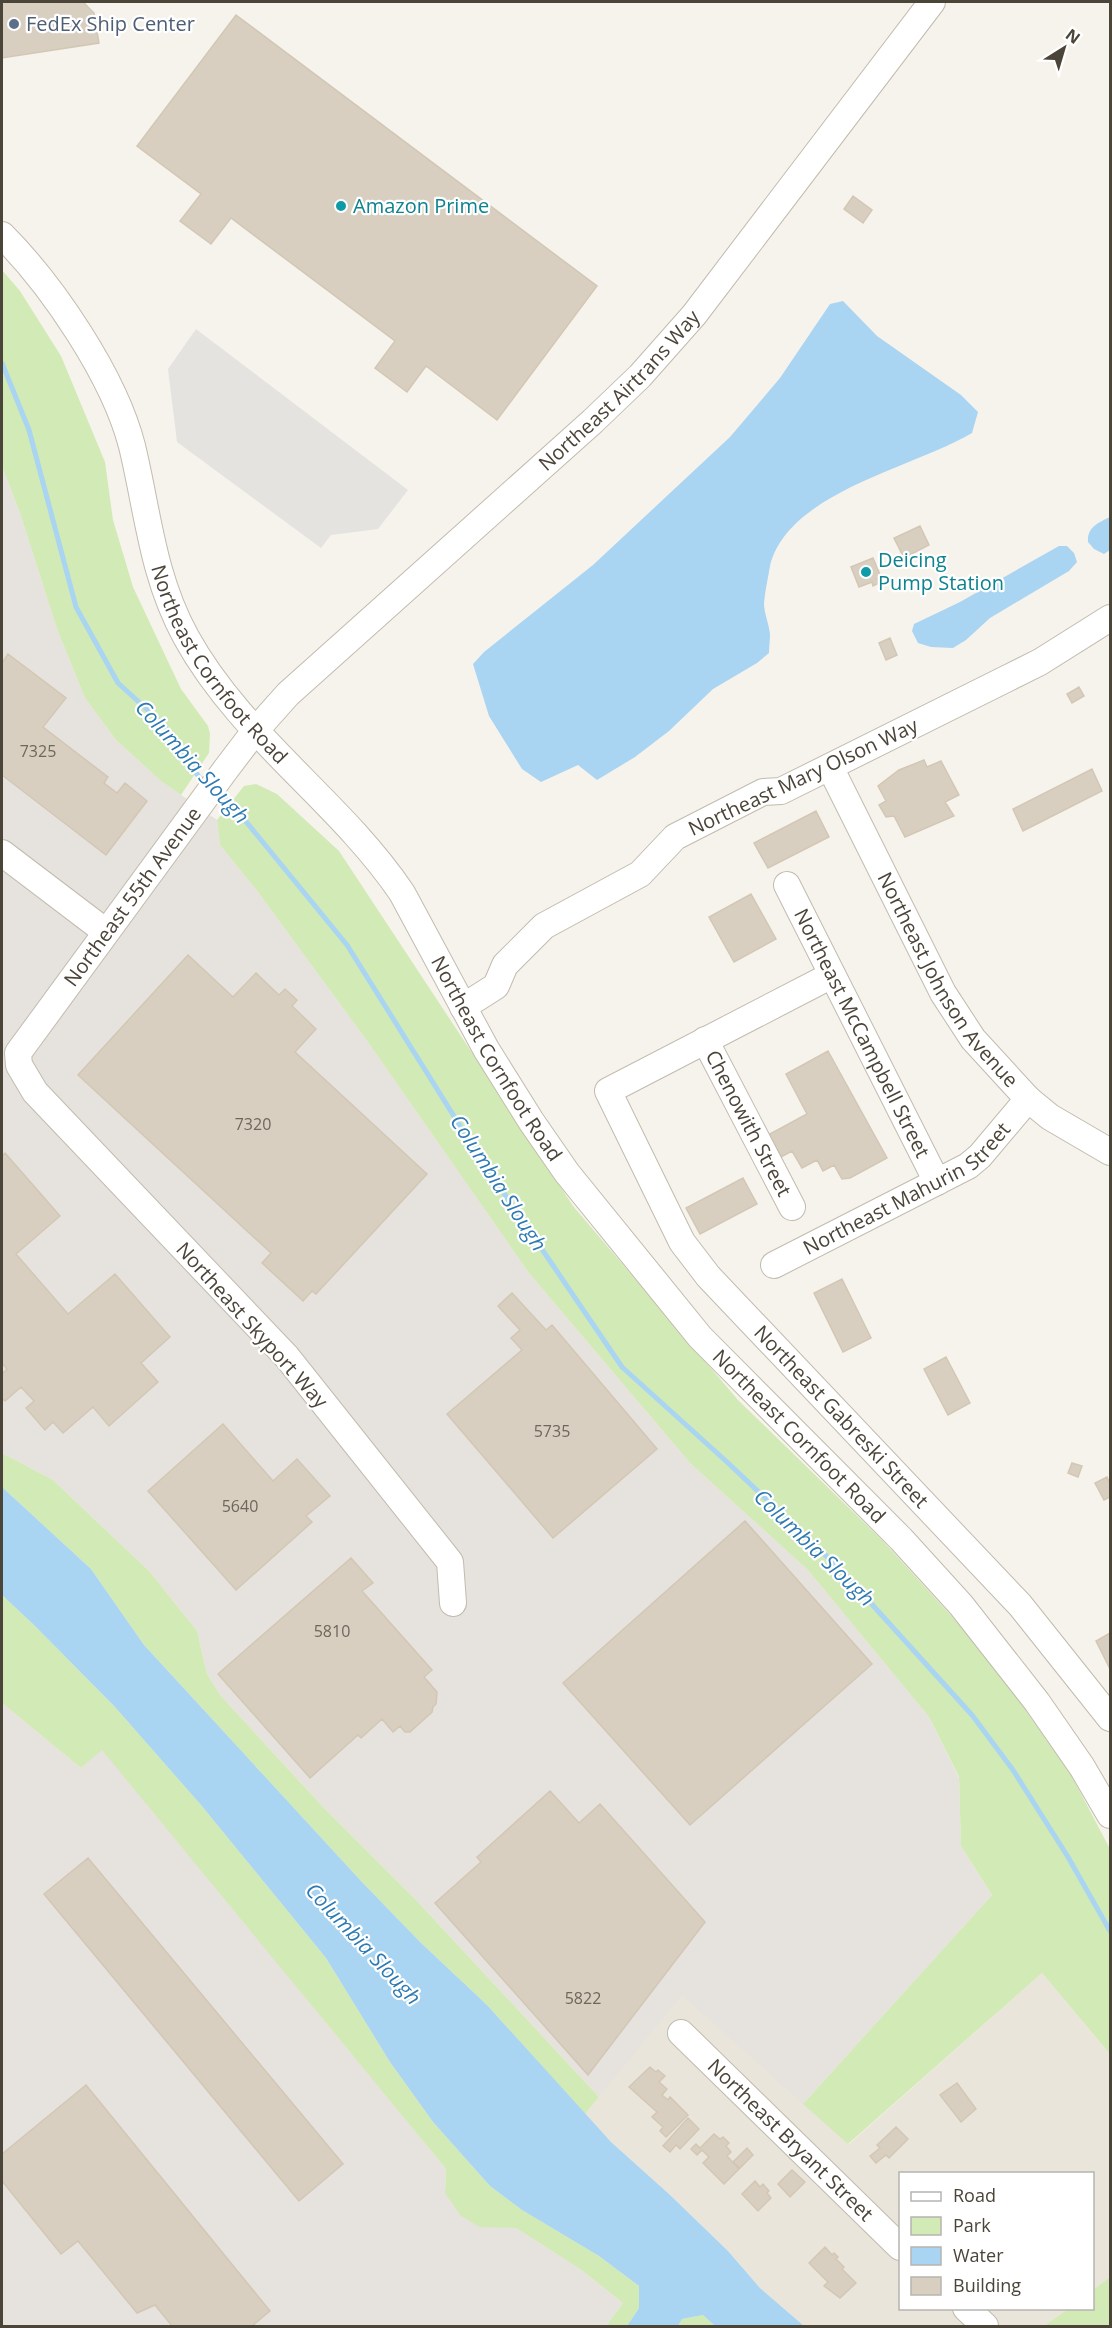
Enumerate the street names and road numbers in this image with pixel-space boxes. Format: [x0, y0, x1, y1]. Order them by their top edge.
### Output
street label: Northeast Airtrans Way [532, 303, 706, 477]
street label: Northeast Cornfoot Road [145, 562, 294, 769]
street label: Northeast Mary Olson Way [684, 711, 923, 842]
street label: Northeast 55th Avenue [57, 801, 207, 991]
street label: Northeast Johnson Avenue [872, 867, 1025, 1093]
street label: Northeast McCampbell Street [788, 904, 936, 1162]
street label: Northeast Cornfoot Road [425, 951, 569, 1166]
street label: Chenowith Street [700, 1045, 798, 1201]
street label: Northeast Mahurin Street [798, 1116, 1016, 1261]
street label: Northeast Skyport Way [171, 1236, 335, 1414]
street label: Northeast Gabreski Street [748, 1319, 935, 1514]
street label: Northeast Cornfoot Road [707, 1343, 892, 1529]
street label: Northeast Bryant Street [702, 2052, 879, 2227]

